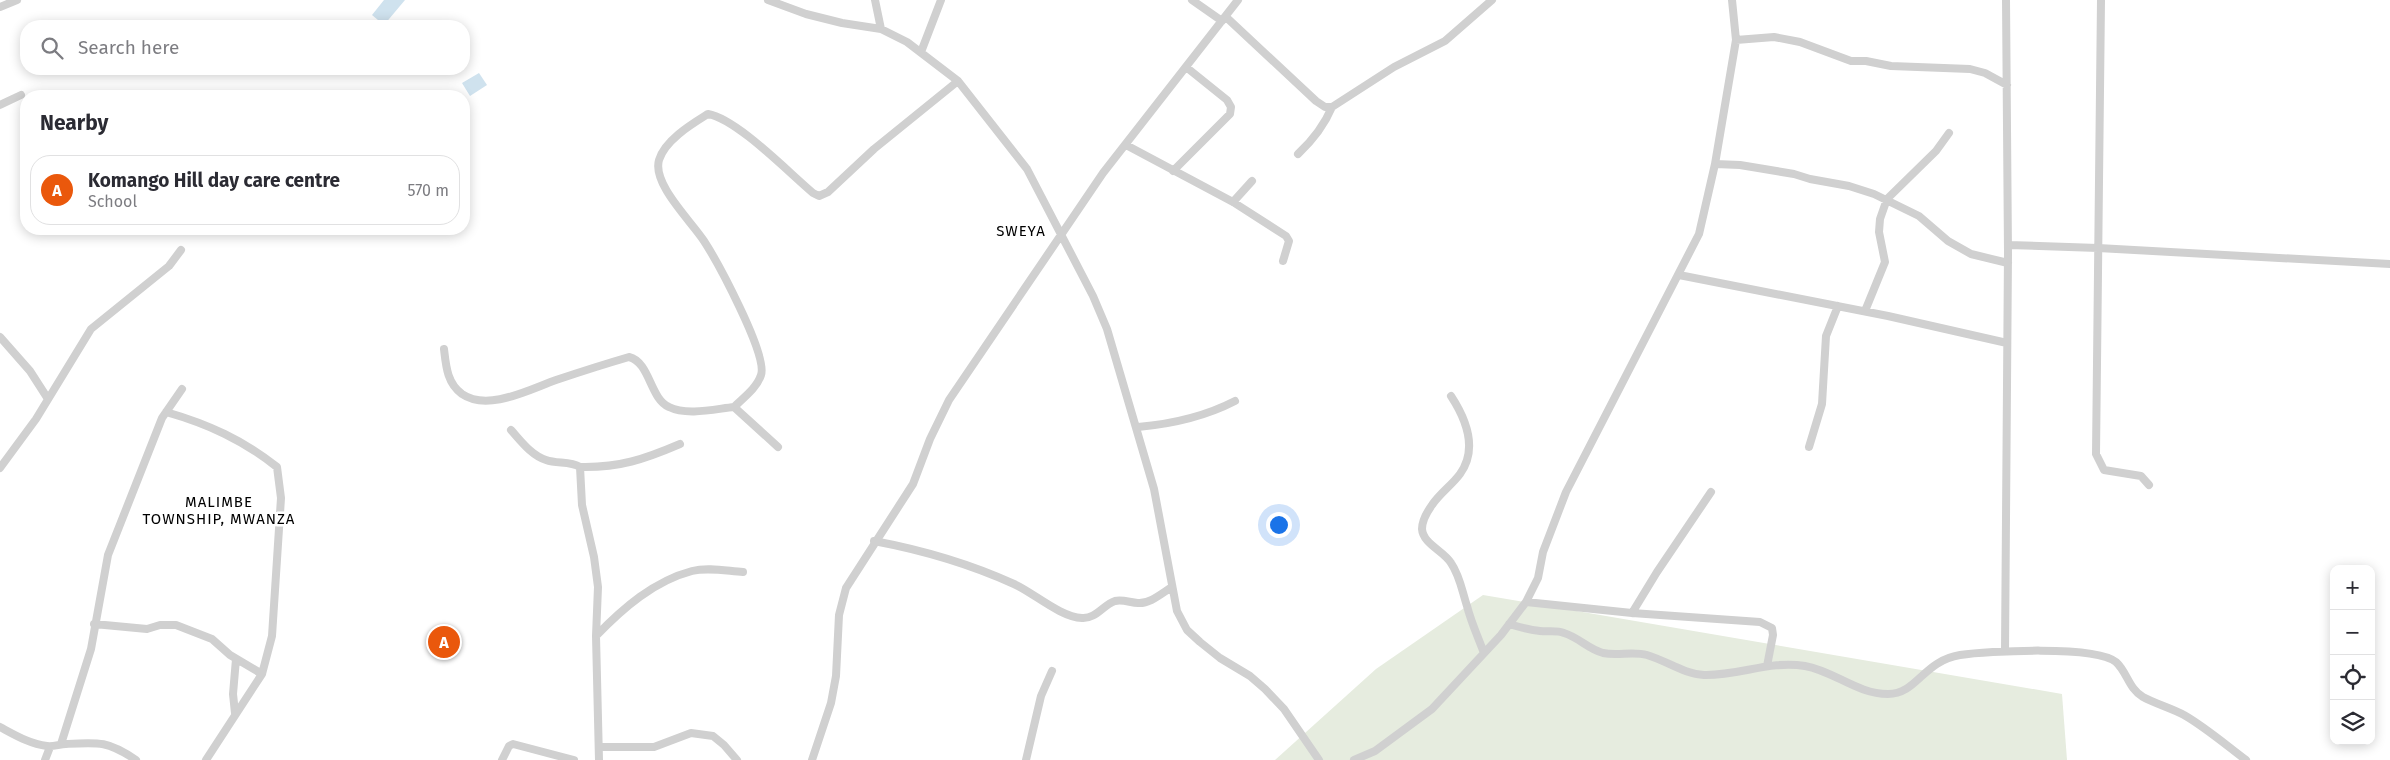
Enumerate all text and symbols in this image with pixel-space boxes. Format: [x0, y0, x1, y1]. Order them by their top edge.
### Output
search box [20, 20, 470, 75]
icon: search [38, 34, 66, 62]
text: Search here [78, 36, 179, 59]
text: Nearby [40, 110, 108, 136]
text: Komango Hill day care centre [88, 169, 340, 192]
text: A [52, 181, 62, 200]
text: 570 m [408, 181, 449, 200]
text: School [88, 192, 137, 211]
district label: SWEYA [996, 222, 1046, 240]
district label: MALIMBE TOWNSHIP, MWANZA [143, 493, 295, 528]
your location [1266, 512, 1292, 538]
map controls [2330, 565, 2375, 745]
button: + [2330, 565, 2375, 610]
button: − [2330, 610, 2375, 655]
pin: A [428, 623, 460, 661]
button: locate [2330, 655, 2375, 700]
button: layers [2330, 700, 2375, 745]

